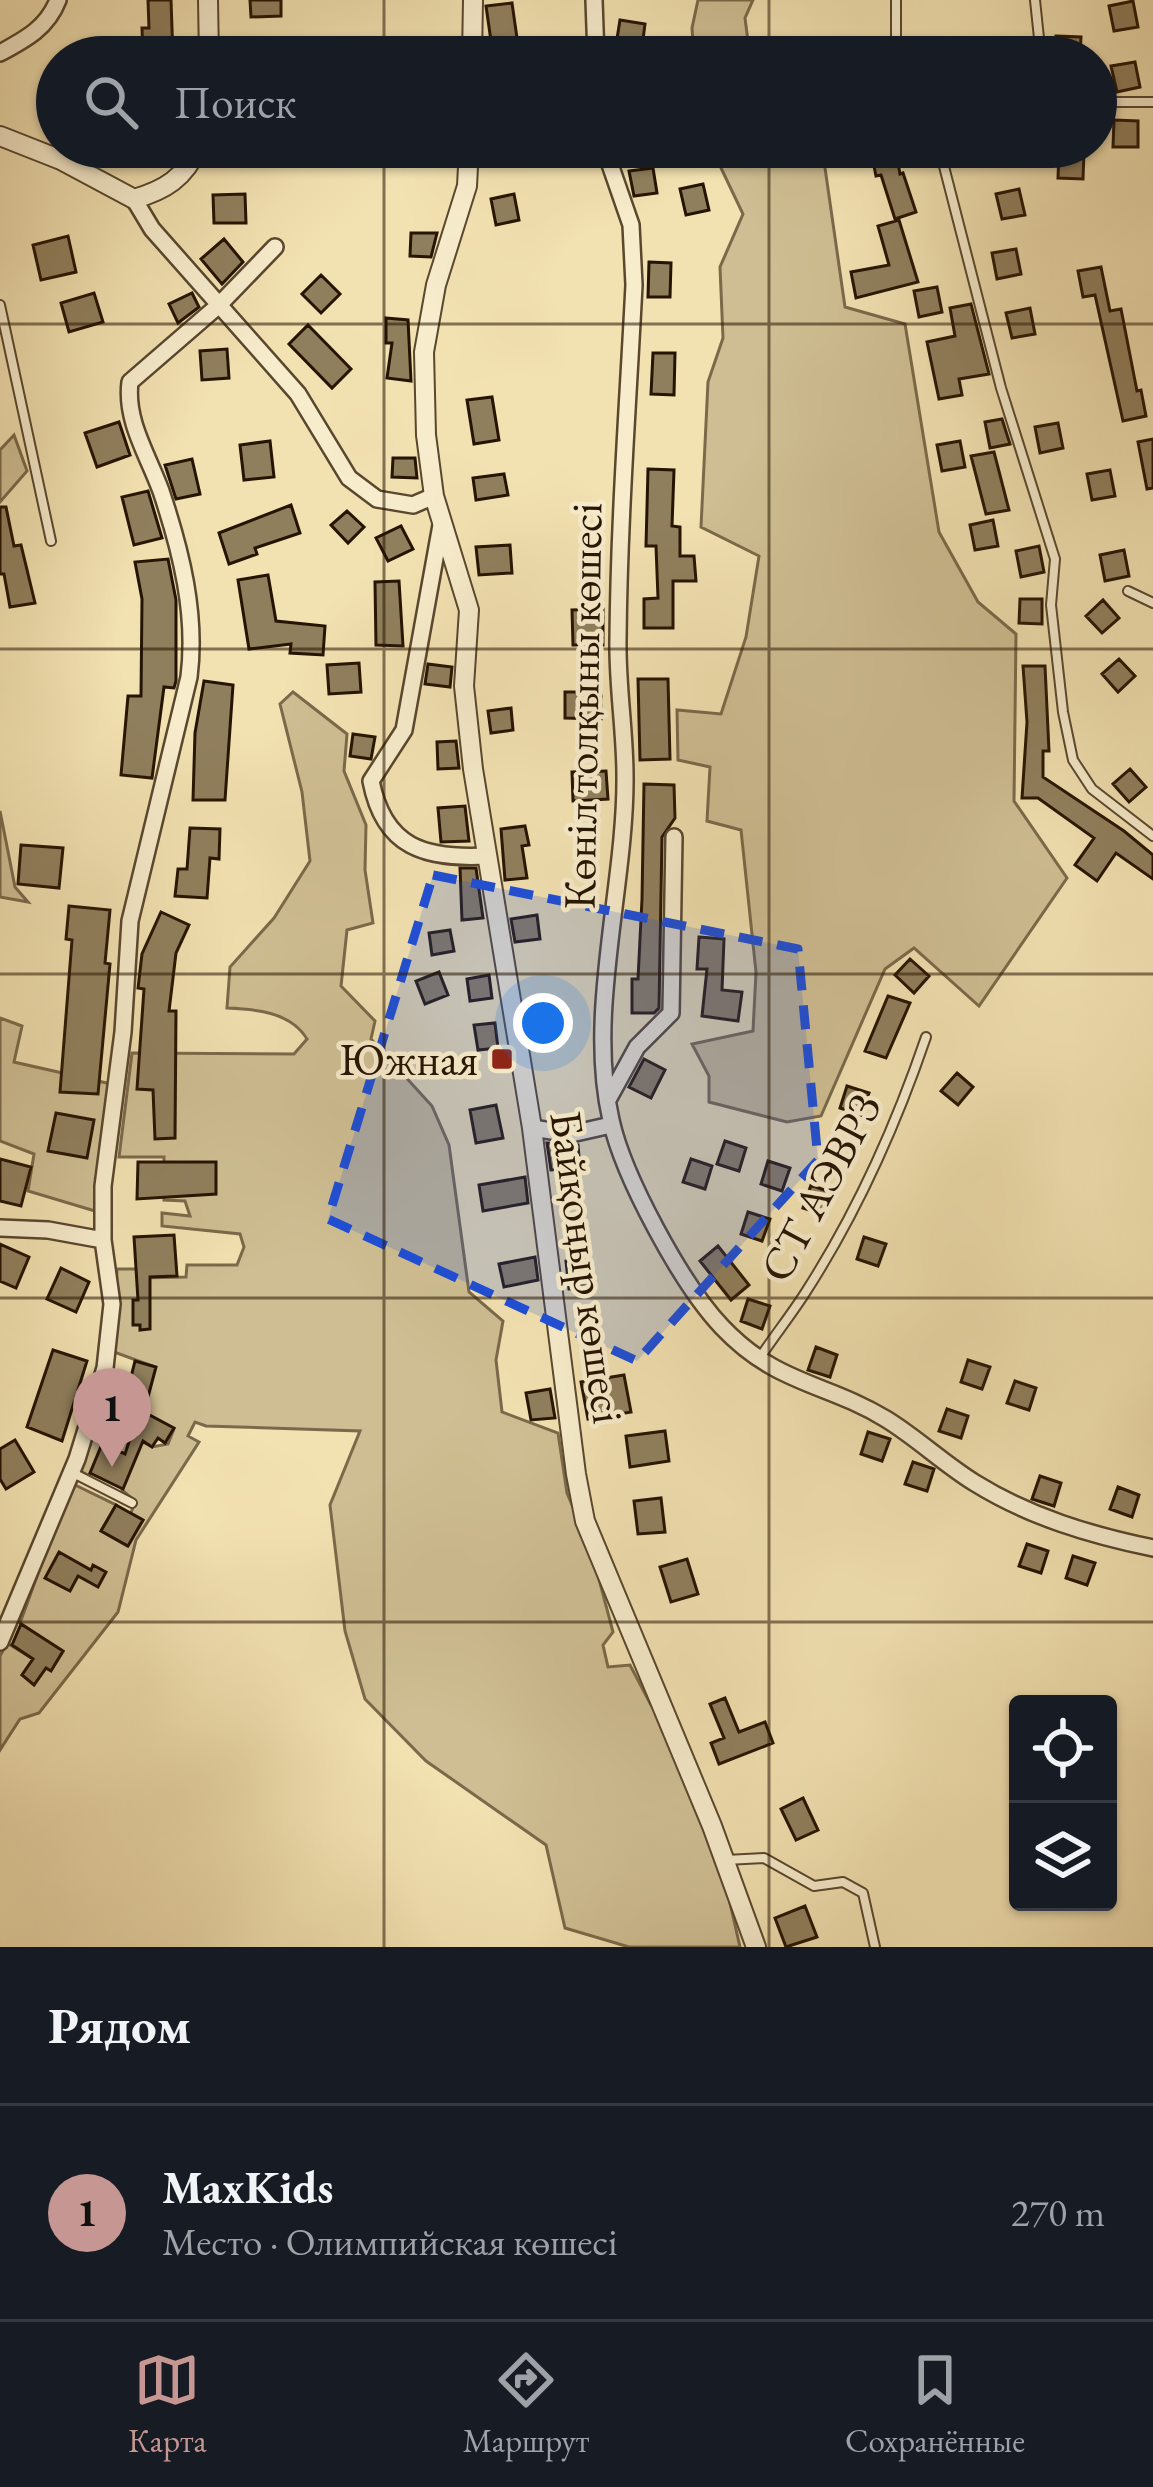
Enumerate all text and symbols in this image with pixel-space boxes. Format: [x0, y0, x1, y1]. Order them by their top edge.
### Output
search box [36, 36, 1117, 168]
icon: search [78, 69, 144, 135]
text: Поиск [174, 73, 296, 131]
street label: Көніл толқыны көшесі [549, 502, 615, 910]
your location [513, 993, 573, 1053]
place label: Южная [339, 1030, 478, 1088]
marker: Южная [489, 1046, 515, 1072]
street label: СТ АЭВРЗ [746, 1083, 894, 1291]
street label: Байқоңыр көшесі [537, 1107, 639, 1427]
pin: 1 [73, 1368, 151, 1467]
map controls [1009, 1695, 1117, 1911]
button: locate [1009, 1695, 1117, 1803]
button: layers [1009, 1803, 1117, 1911]
text: Рядом [48, 1992, 191, 2058]
text: MaxKids [162, 2158, 334, 2216]
text: 1 [77, 2187, 97, 2238]
text: 270 m [1011, 2187, 1105, 2238]
text: Место · Олимпийская көшесі [162, 2216, 618, 2267]
tab: Карта [128, 2347, 207, 2462]
tab: Маршрут [463, 2347, 589, 2462]
tab: Сохранённые [845, 2347, 1025, 2462]

